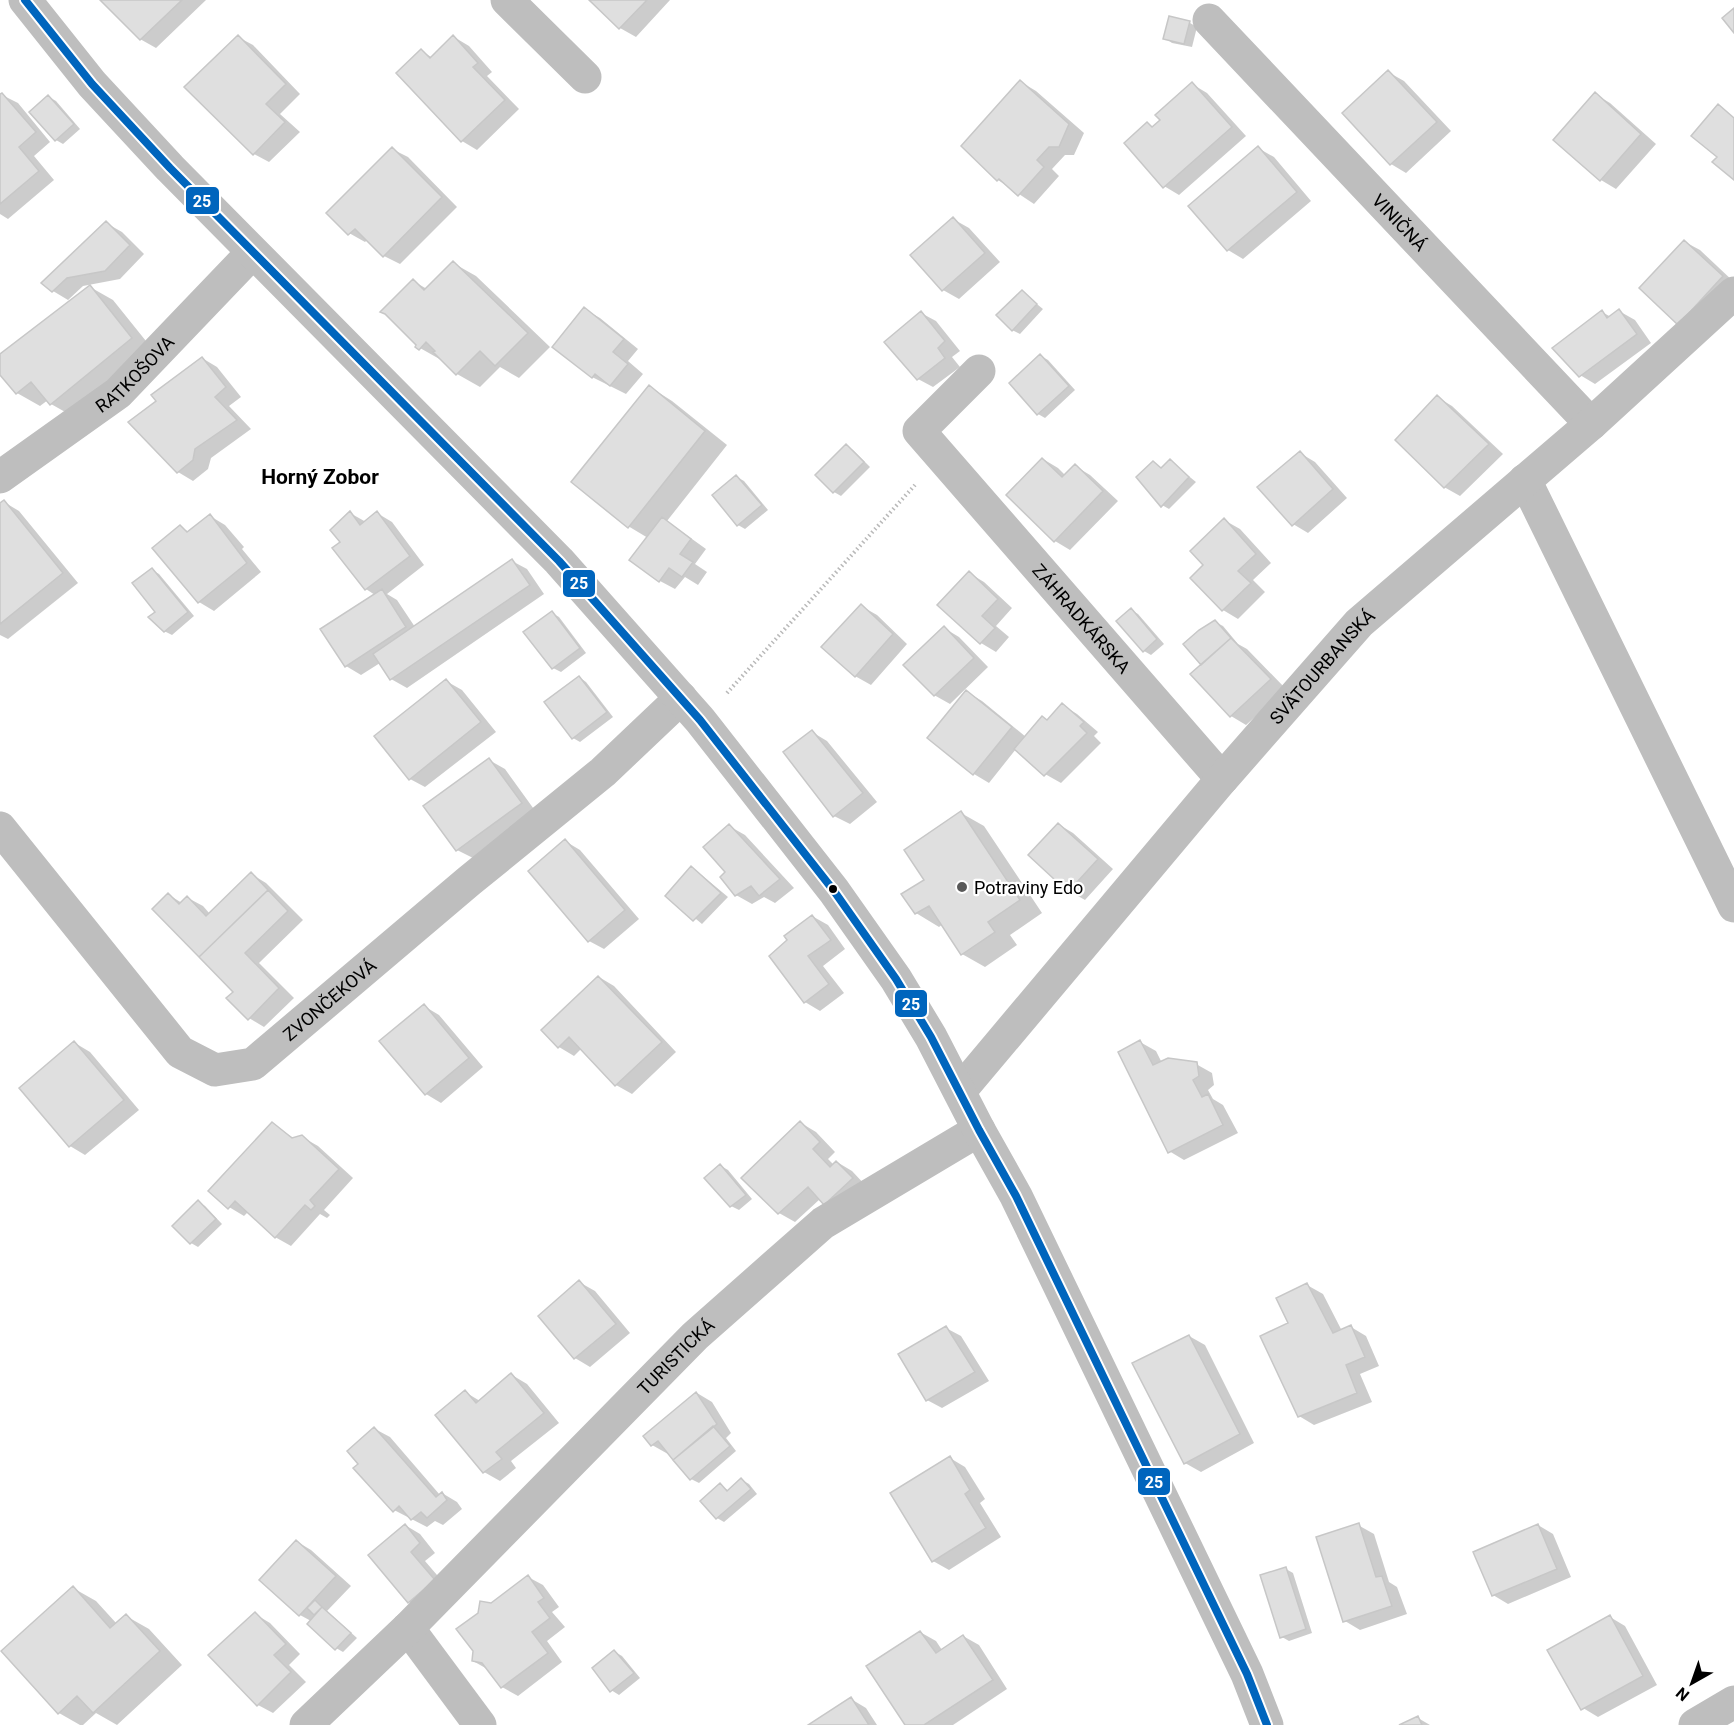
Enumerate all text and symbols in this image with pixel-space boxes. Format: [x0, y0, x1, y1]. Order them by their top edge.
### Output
line badge: 25 [185, 186, 220, 215]
street label: VINIČNÁ [1368, 189, 1432, 255]
text: 25 [193, 192, 211, 211]
street label: RATKOŠOVA [91, 331, 178, 416]
district label: Horný Zobor [261, 465, 379, 489]
street label: ZÁHRADKÁRSKA [1029, 559, 1135, 677]
line badge: 25 [562, 569, 596, 598]
text: 25 [570, 574, 588, 593]
street label: SVÄTOURBANSKÁ [1265, 604, 1379, 728]
place label: Potraviny Edo [974, 877, 1083, 898]
marker: Potraviny Edo [955, 880, 969, 894]
unlabelled marker [827, 883, 839, 895]
street label: ZVONČEKOVÁ [278, 954, 380, 1045]
line badge: 25 [894, 989, 928, 1018]
text: 25 [902, 995, 920, 1014]
street label: TURISTICKÁ [633, 1314, 718, 1399]
line badge: 25 [1137, 1467, 1171, 1496]
text: 25 [1145, 1473, 1163, 1492]
north arrow [1662, 1653, 1722, 1713]
text: N [1672, 1683, 1693, 1705]

